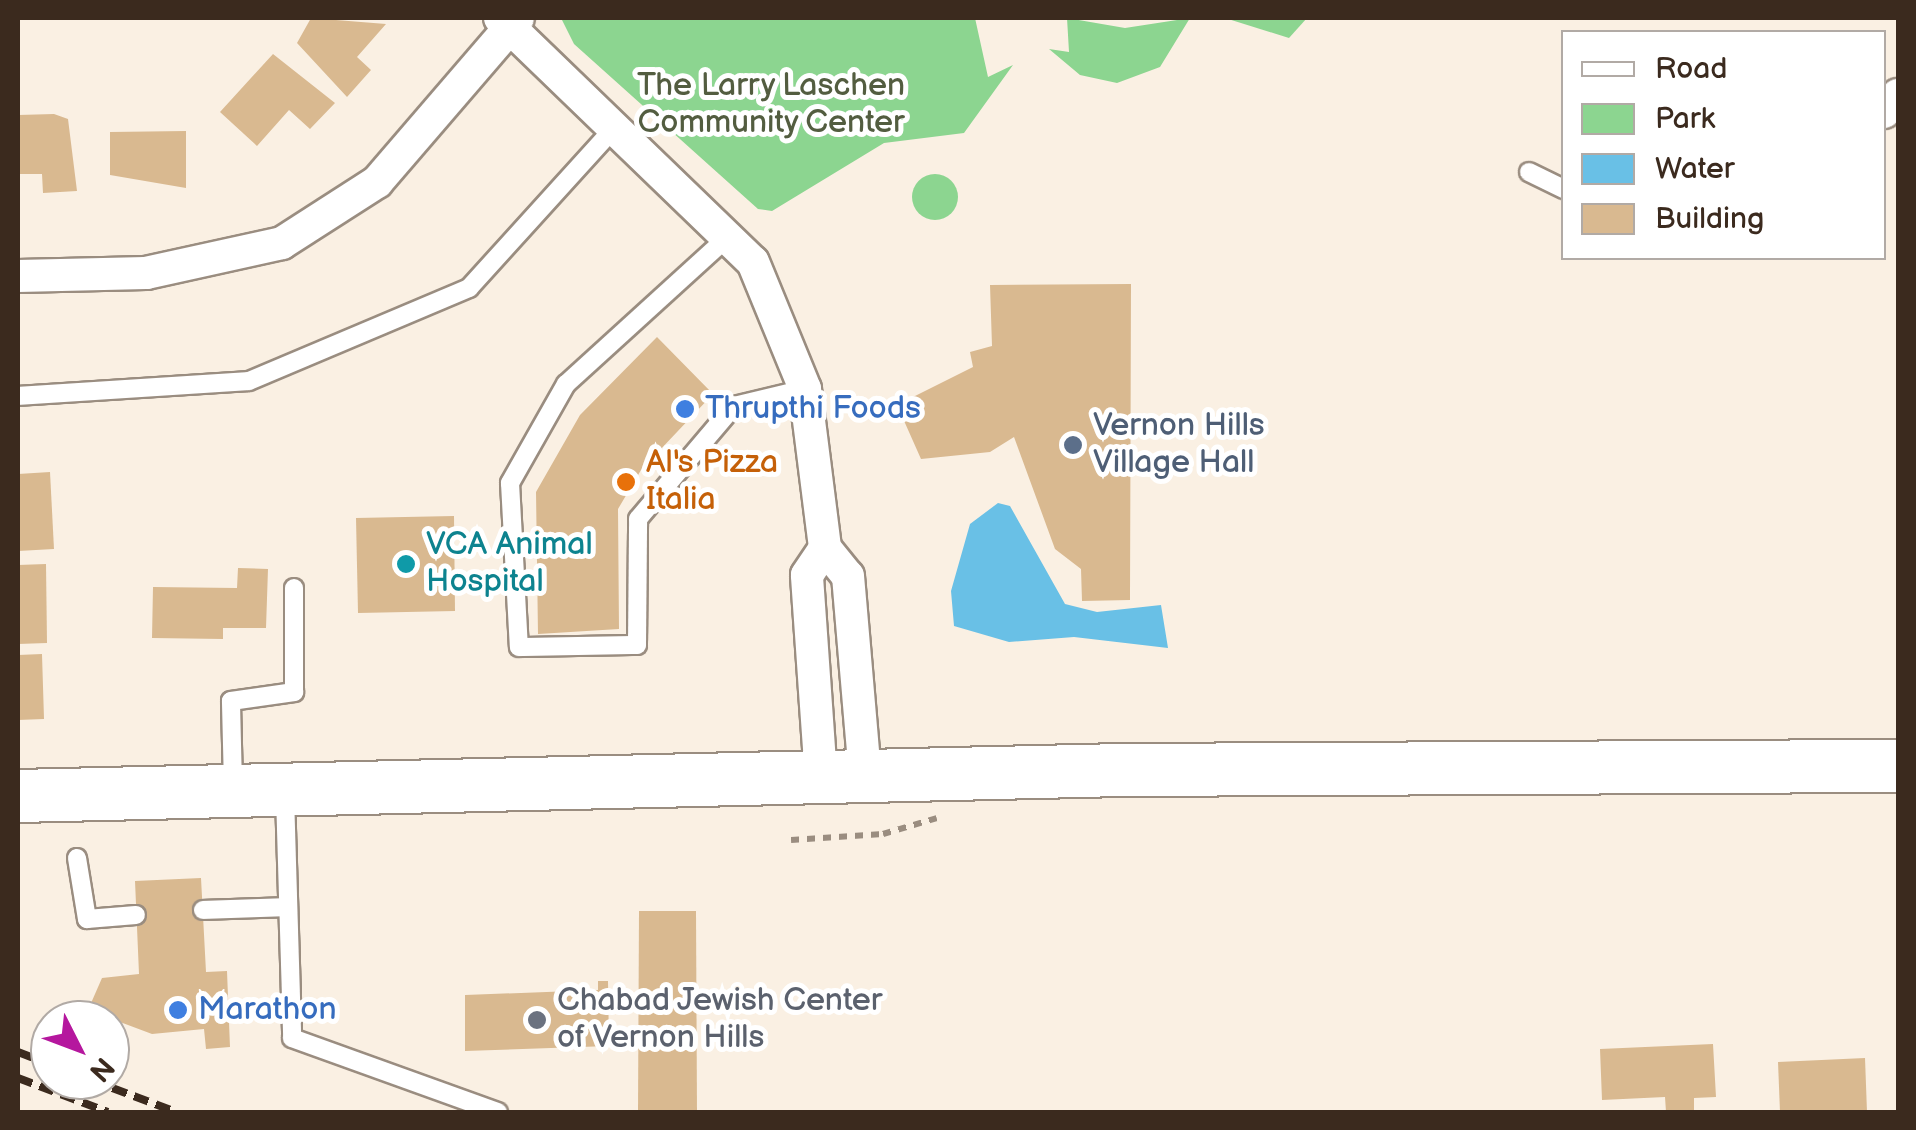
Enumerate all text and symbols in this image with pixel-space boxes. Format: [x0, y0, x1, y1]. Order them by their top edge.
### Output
legend [1561, 30, 1886, 260]
text: Road [1655, 51, 1728, 87]
park label: The Larry Laschen Community Center [636, 68, 906, 143]
text: Park [1655, 101, 1715, 137]
text: Water [1655, 151, 1735, 187]
text: Building [1655, 201, 1764, 237]
place label: Thrupthi Foods [705, 390, 921, 428]
marker: Thrupthi Foods [674, 398, 696, 420]
place label: Vernon Hills Village Hall [1093, 408, 1265, 483]
marker: Vernon Hills Village Hall [1062, 434, 1084, 456]
place label: Al's Pizza Italia [646, 445, 778, 520]
marker: Al's Pizza Italia [615, 471, 637, 493]
place label: VCA Animal Hospital [426, 527, 593, 602]
marker: VCA Animal Hospital [395, 553, 417, 575]
place label: Chabad Jewish Center of Vernon Hills [557, 983, 884, 1058]
place label: Marathon [198, 991, 336, 1029]
marker: Marathon [167, 999, 189, 1021]
north arrow [30, 1000, 130, 1100]
marker: Chabad Jewish Center of Vernon Hills [526, 1009, 548, 1031]
text: N [82, 1050, 120, 1088]

